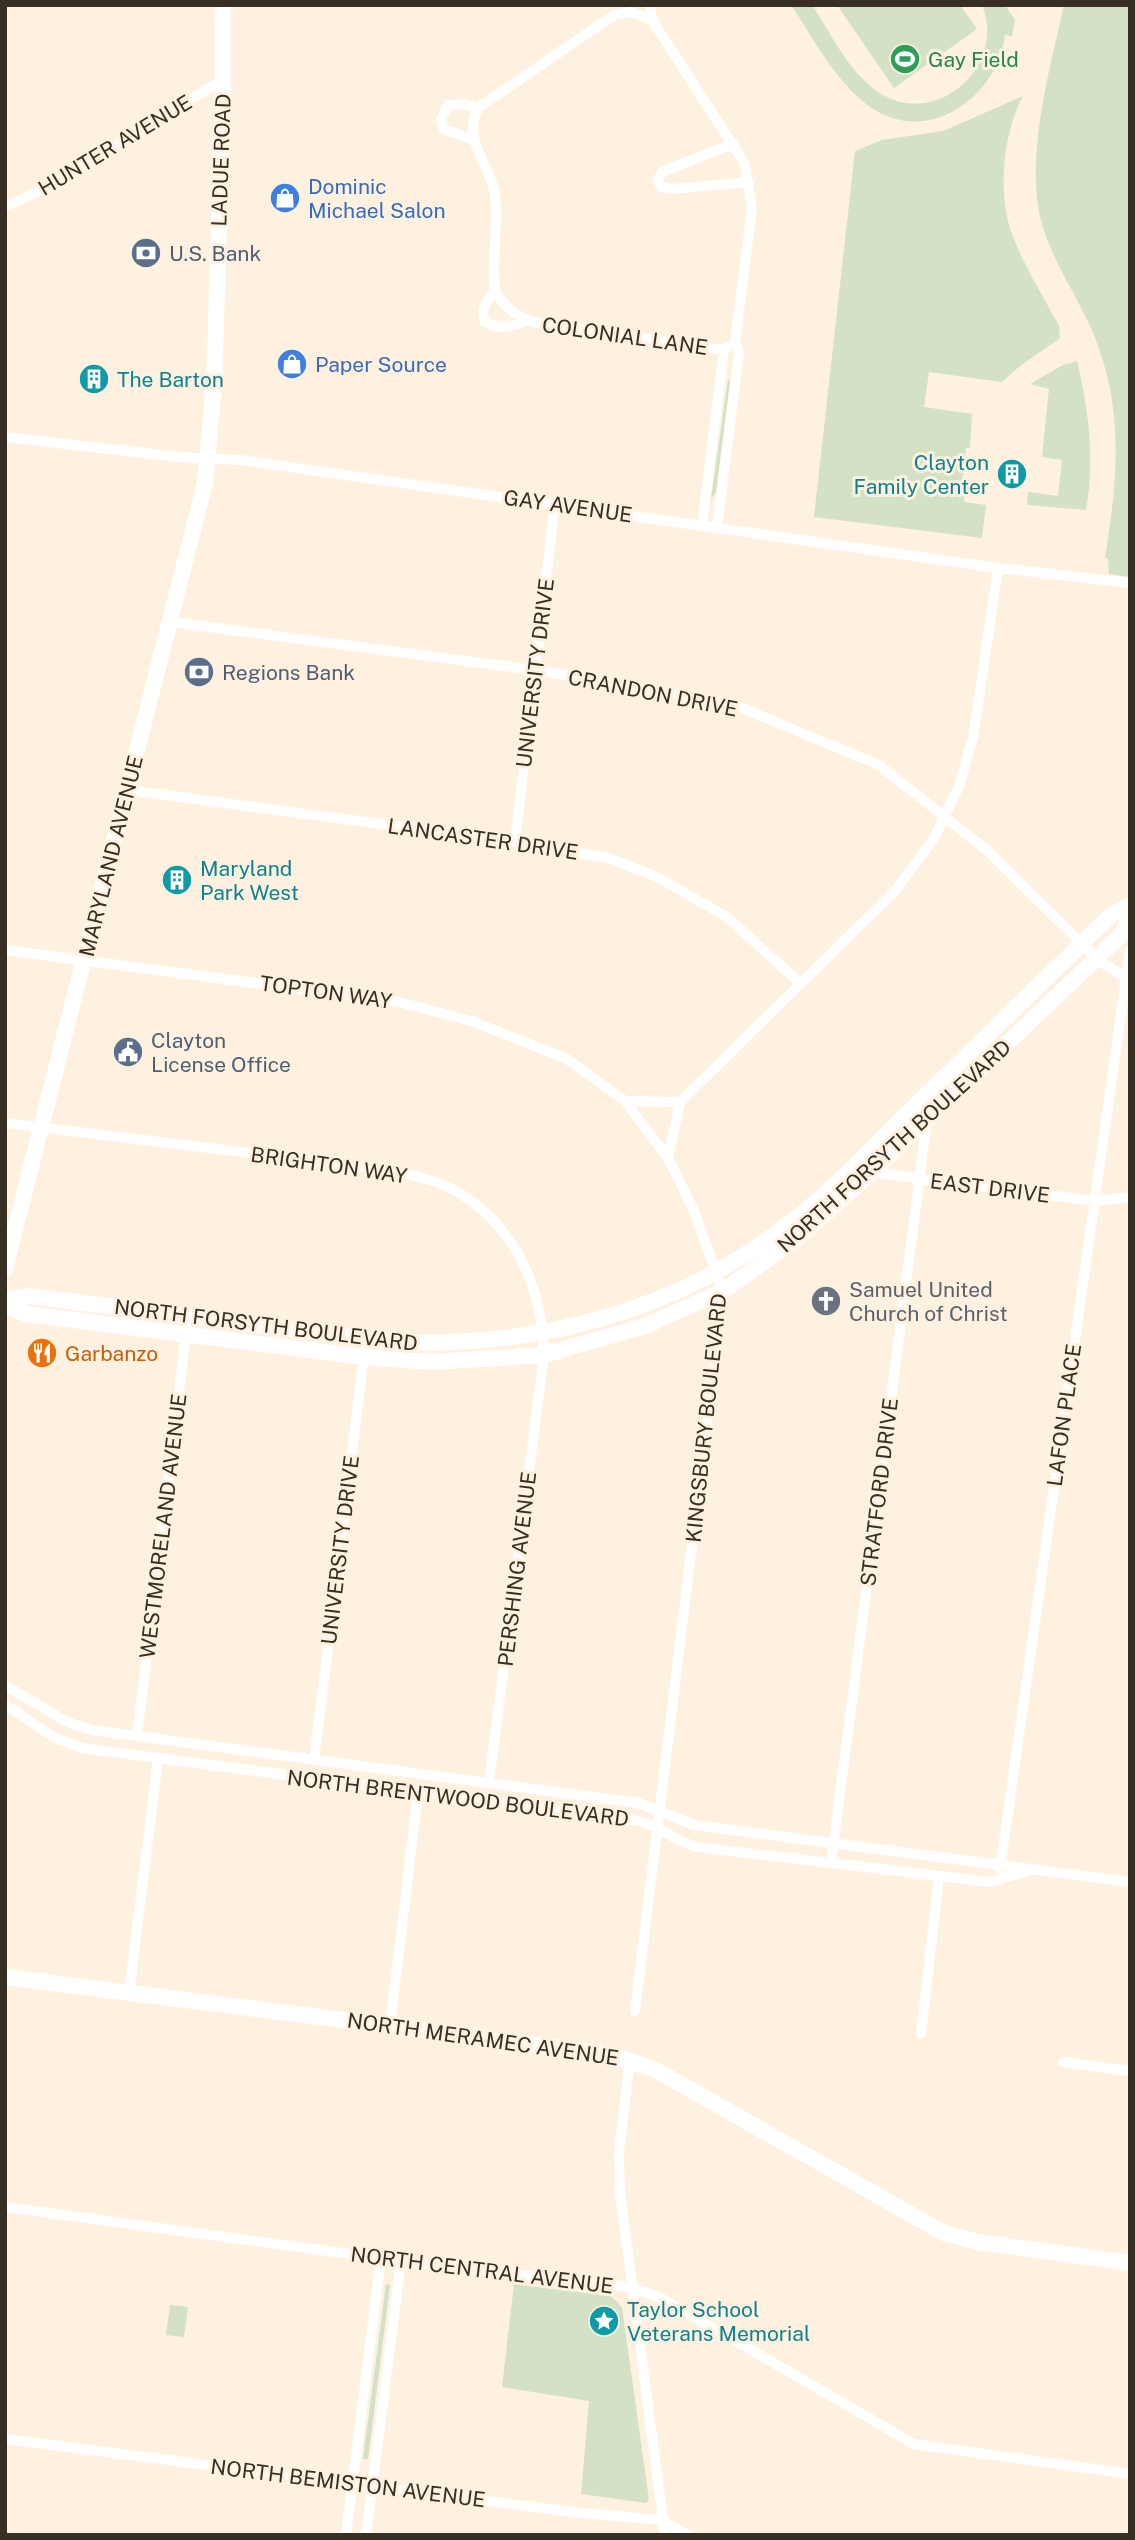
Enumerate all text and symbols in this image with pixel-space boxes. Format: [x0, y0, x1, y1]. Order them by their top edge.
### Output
sports icon: Gay Field [888, 42, 922, 76]
place label: Gay Field [928, 47, 1019, 72]
street label: HUNTER AVENUE [34, 89, 196, 201]
street label: LADUE ROAD [206, 93, 236, 227]
place label: Dominic Michael Salon [308, 174, 446, 223]
shop icon: Dominic Michael Salon [268, 181, 302, 215]
bank icon: U.S. Bank [129, 236, 163, 270]
place label: U.S. Bank [169, 241, 261, 266]
street label: COLONIAL LANE [541, 312, 709, 360]
shop icon: Paper Source [275, 347, 309, 381]
place label: Paper Source [315, 352, 447, 377]
building icon: The Barton [77, 362, 111, 396]
place label: The Barton [117, 367, 224, 392]
place label: Clayton Family Center [853, 450, 989, 499]
building icon: Clayton Family Center [995, 457, 1029, 491]
street label: GAY AVENUE [502, 485, 634, 527]
street label: UNIVERSITY DRIVE [511, 577, 559, 769]
bank icon: Regions Bank [182, 655, 216, 689]
place label: Regions Bank [222, 660, 355, 685]
street label: CRANDON DRIVE [566, 664, 740, 722]
street label: MARYLAND AVENUE [74, 753, 148, 959]
street label: LANCASTER DRIVE [386, 813, 580, 865]
place label: Maryland Park West [200, 856, 299, 905]
building icon: Maryland Park West [160, 863, 194, 897]
street label: TOPTON WAY [258, 970, 394, 1014]
place label: Clayton License Office [151, 1028, 291, 1077]
street label: NORTH FORSYTH BOULEVARD [772, 1034, 1016, 1258]
public building icon: Clayton License Office [111, 1035, 145, 1069]
street label: BRIGHTON WAY [249, 1142, 409, 1188]
street label: EAST DRIVE [929, 1168, 1051, 1208]
place label: Samuel United Church of Christ [849, 1277, 1008, 1326]
church icon: Samuel United Church of Christ [809, 1284, 843, 1318]
street label: KINGSBURY BOULEVARD [680, 1292, 732, 1544]
street label: NORTH FORSYTH BOULEVARD [113, 1294, 419, 1356]
restaurant icon: Garbanzo [25, 1336, 59, 1370]
place label: Garbanzo [65, 1341, 158, 1366]
street label: LAFON PLACE [1042, 1342, 1086, 1488]
street label: WESTMORELAND AVENUE [134, 1392, 192, 1660]
street label: STRATFORD DRIVE [855, 1396, 903, 1588]
street label: UNIVERSITY DRIVE [316, 1454, 364, 1646]
street label: PERSHING AVENUE [493, 1470, 541, 1668]
street label: NORTH BRENTWOOD BOULEVARD [286, 1765, 630, 1831]
street label: NORTH MERAMEC AVENUE [345, 2008, 621, 2070]
street label: NORTH CENTRAL AVENUE [349, 2241, 615, 2299]
place label: Taylor School Veterans Memorial [627, 2297, 810, 2346]
place icon: Taylor School Veterans Memorial [587, 2304, 621, 2338]
street label: NORTH BEMISTON AVENUE [209, 2454, 487, 2512]

